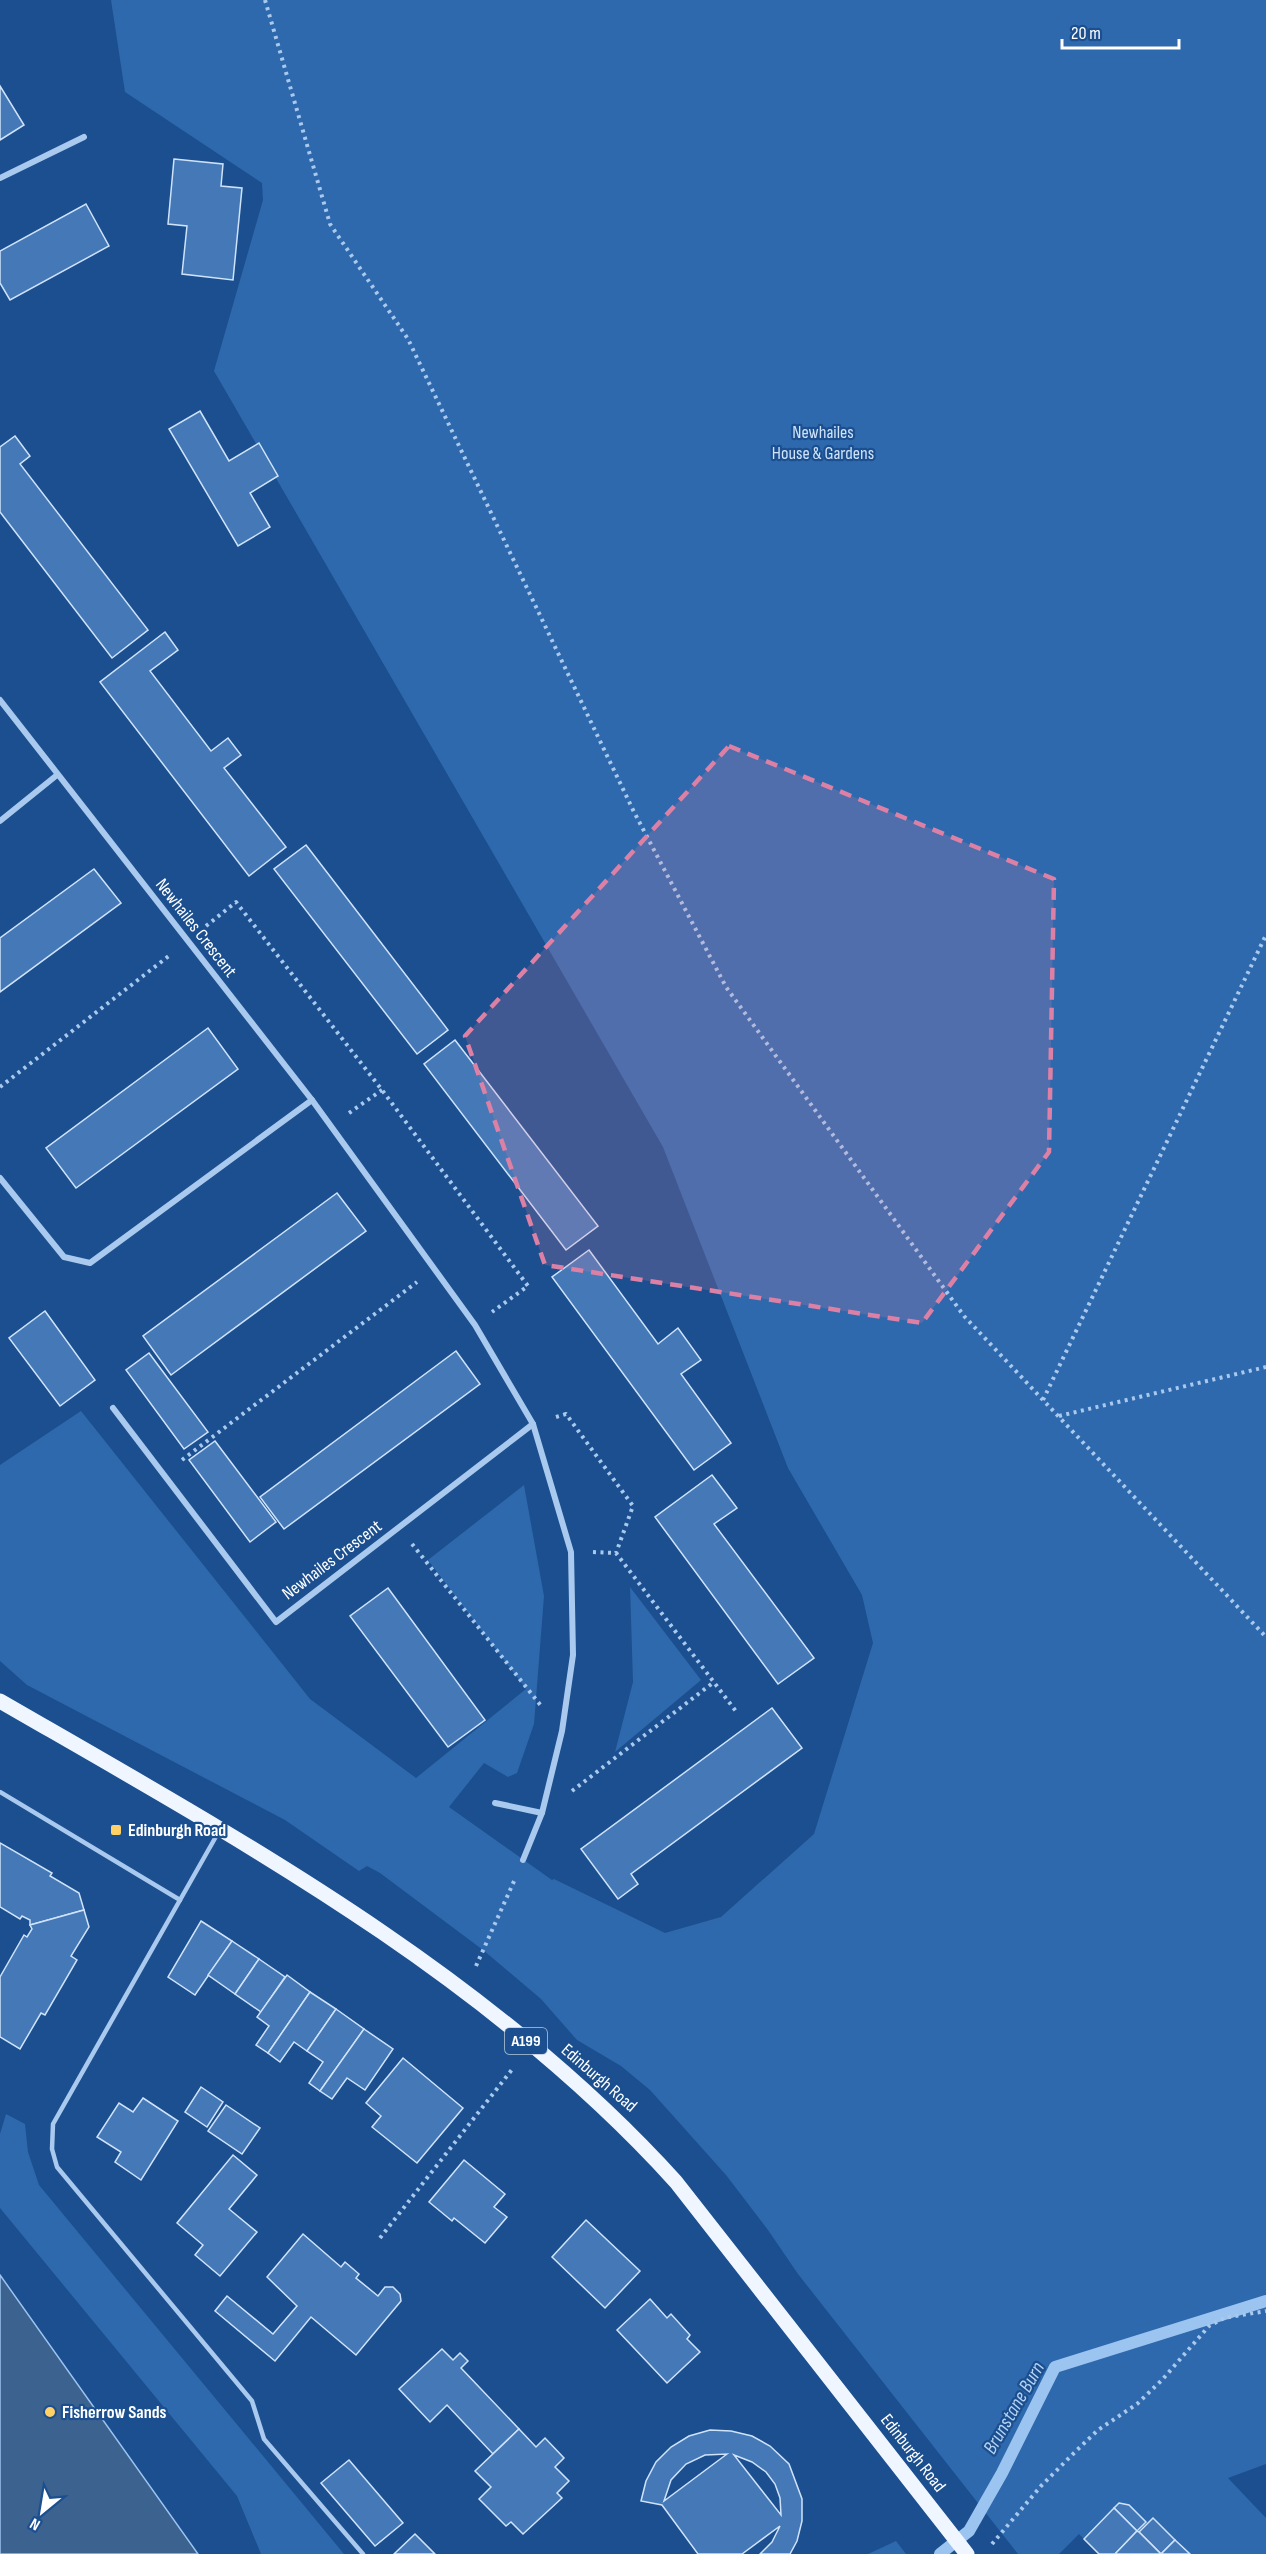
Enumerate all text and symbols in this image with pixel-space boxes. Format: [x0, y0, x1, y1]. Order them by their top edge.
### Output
scale bar [1062, 12, 1179, 50]
text: 20 m [1071, 23, 1101, 44]
park label: Newhailes House & Gardens [772, 422, 874, 464]
street label: Newhailes Crescent [151, 875, 241, 982]
street label: Newhailes Crescent [278, 1515, 386, 1604]
place label: Edinburgh Road [128, 1820, 226, 1841]
marker: Edinburgh Road [109, 1823, 123, 1837]
road number: A199 [505, 2028, 547, 2054]
street label: Edinburgh Road [557, 2039, 641, 2117]
water label: Brunstane Burn [978, 2358, 1050, 2458]
place label: Fisherrow Sands [62, 2402, 167, 2423]
marker: Fisherrow Sands [43, 2405, 57, 2419]
street label: Edinburgh Road [876, 2410, 950, 2496]
north arrow [12, 2482, 72, 2542]
text: N [27, 2513, 44, 2534]

